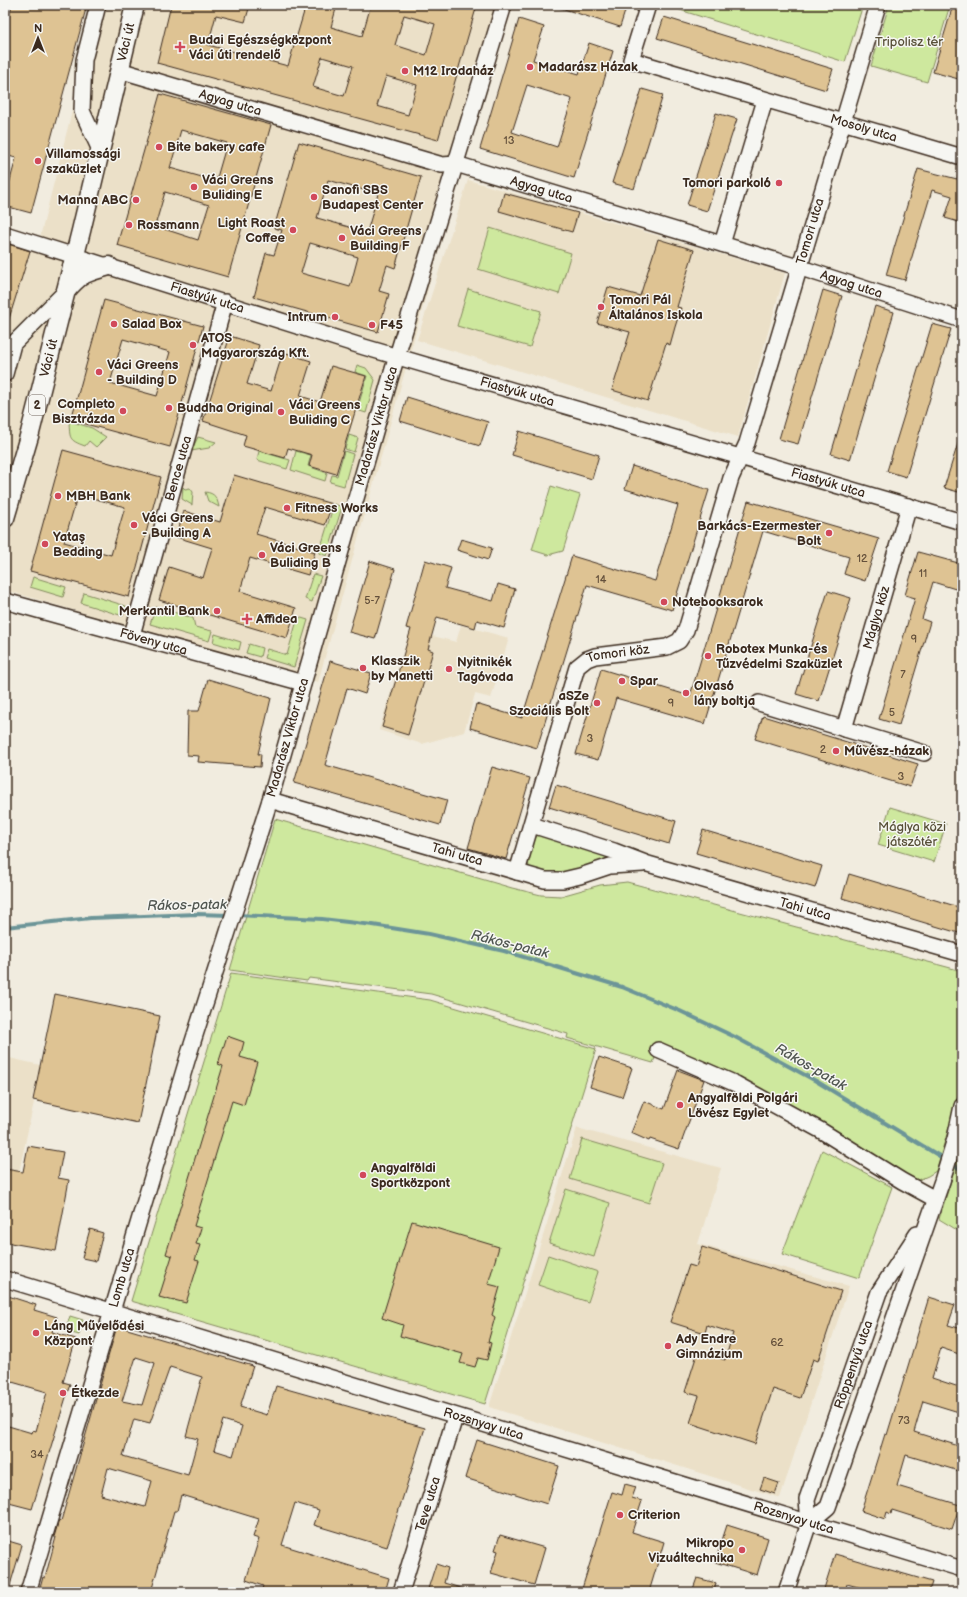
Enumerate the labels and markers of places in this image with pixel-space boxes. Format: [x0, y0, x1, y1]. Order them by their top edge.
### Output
place label: Budai Egészségközpont Váci úti rendelő [189, 32, 332, 63]
marker: Budai Egészségközpont Váci úti rendelő [174, 41, 186, 53]
place label: Madarász Házak [538, 59, 638, 75]
marker: Madarász Házak [525, 62, 535, 72]
place label: M12 Irodaház [413, 63, 494, 79]
marker: M12 Irodaház [400, 66, 410, 76]
place label: Bite bakery cafe [167, 139, 265, 155]
marker: Bite bakery cafe [154, 142, 164, 152]
place label: Villamossági szaküzlet [46, 146, 120, 177]
marker: Villamossági szaküzlet [33, 156, 43, 166]
place label: Váci Greens Buliding E [202, 172, 273, 203]
place label: Tomori parkoló [682, 175, 771, 191]
marker: Tomori parkoló [774, 178, 784, 188]
marker: Váci Greens Buliding E [189, 182, 199, 192]
place label: Sanofi SBS Budapest Center [322, 182, 424, 213]
place label: Manna ABC [58, 192, 128, 208]
marker: Sanofi SBS Budapest Center [309, 192, 319, 202]
marker: Manna ABC [131, 195, 141, 205]
place label: Light Roast Coffee [217, 215, 286, 246]
place label: Rossmann [137, 217, 199, 233]
marker: Rossmann [124, 220, 134, 230]
place label: Váci Greens Building F [350, 223, 421, 254]
marker: Light Roast Coffee [288, 225, 298, 235]
marker: Váci Greens Building F [337, 233, 347, 243]
place label: Tomori Pál Általános Iskola [608, 292, 703, 323]
marker: Tomori Pál Általános Iskola [596, 302, 606, 312]
place label: Intrum [287, 309, 327, 325]
marker: Intrum [330, 312, 340, 322]
place label: Salad Box [122, 316, 182, 332]
place label: F45 [380, 317, 404, 333]
marker: Salad Box [109, 319, 119, 329]
marker: F45 [367, 320, 377, 330]
place label: ATOS Magyarország Kft. [200, 330, 309, 361]
marker: ATOS Magyarország Kft. [188, 340, 198, 350]
place label: Váci Greens - Building D [107, 357, 178, 388]
marker: Váci Greens - Building D [94, 367, 104, 377]
place label: Completo Bisztrázda [52, 396, 115, 427]
place label: Váci Greens Buliding C [289, 397, 360, 428]
place label: Buddha Original [177, 400, 273, 416]
marker: Buddha Original [164, 403, 174, 413]
marker: Completo Bisztrázda [118, 406, 128, 416]
marker: Váci Greens Buliding C [276, 407, 286, 417]
place label: MBH Bank [66, 488, 130, 504]
marker: MBH Bank [53, 491, 63, 501]
place label: Fitness Works [295, 500, 378, 516]
marker: Fitness Works [282, 503, 292, 513]
place label: Váci Greens - Building A [142, 510, 213, 541]
place label: Barkács-Ezermester Bolt [697, 518, 822, 549]
marker: Váci Greens - Building A [129, 520, 139, 530]
marker: Barkács-Ezermester Bolt [824, 528, 834, 538]
place label: Yataş Bedding [53, 529, 103, 560]
marker: Yataş Bedding [40, 539, 50, 549]
place label: Váci Greens Buliding B [270, 540, 341, 571]
marker: Váci Greens Buliding B [257, 550, 267, 560]
place label: Notebooksarok [672, 594, 763, 610]
marker: Notebooksarok [659, 597, 669, 607]
place label: Merkantil Bank [119, 603, 209, 619]
marker: Merkantil Bank [212, 606, 222, 616]
place label: Affidea [255, 611, 297, 627]
marker: Affidea [241, 613, 253, 625]
place label: Robotex Munka-és Tűzvédelmi Szaküzlet [716, 641, 843, 672]
marker: Robotex Munka-és Tűzvédelmi Szaküzlet [703, 651, 713, 661]
place label: Klasszik by Manetti [371, 653, 433, 684]
place label: Nyitnikék Tagóvoda [457, 654, 513, 685]
marker: Klasszik by Manetti [358, 663, 368, 673]
marker: Nyitnikék Tagóvoda [444, 664, 454, 674]
place label: Spar [630, 673, 659, 689]
marker: Spar [617, 676, 627, 686]
place label: Olvasó lány boltja [694, 678, 755, 709]
place label: aSZe Szociális Bolt [509, 688, 590, 719]
marker: Olvasó lány boltja [681, 688, 691, 698]
marker: aSZe Szociális Bolt [592, 698, 602, 708]
place label: Művész-házak [844, 743, 929, 759]
marker: Művész-házak [831, 746, 841, 756]
place label: Angyalföldi Polgári Lövész Egylet [687, 1090, 798, 1121]
marker: Angyalföldi Polgári Lövész Egylet [675, 1100, 685, 1110]
place label: Angyalföldi Sportközpont [370, 1160, 451, 1191]
marker: Angyalföldi Sportközpont [358, 1170, 368, 1180]
place label: Láng Művelődési Központ [44, 1318, 144, 1349]
marker: Láng Művelődési Központ [31, 1328, 41, 1338]
place label: Ady Endre Gimnázium [675, 1331, 742, 1362]
marker: Ady Endre Gimnázium [663, 1341, 673, 1351]
place label: Étkezde [71, 1384, 120, 1401]
marker: Étkezde [58, 1388, 68, 1398]
place label: Criterion [628, 1507, 680, 1523]
marker: Criterion [615, 1510, 625, 1520]
place label: Mikropo Vizuáltechnika [648, 1535, 734, 1566]
marker: Mikropo Vizuáltechnika [737, 1545, 747, 1555]

